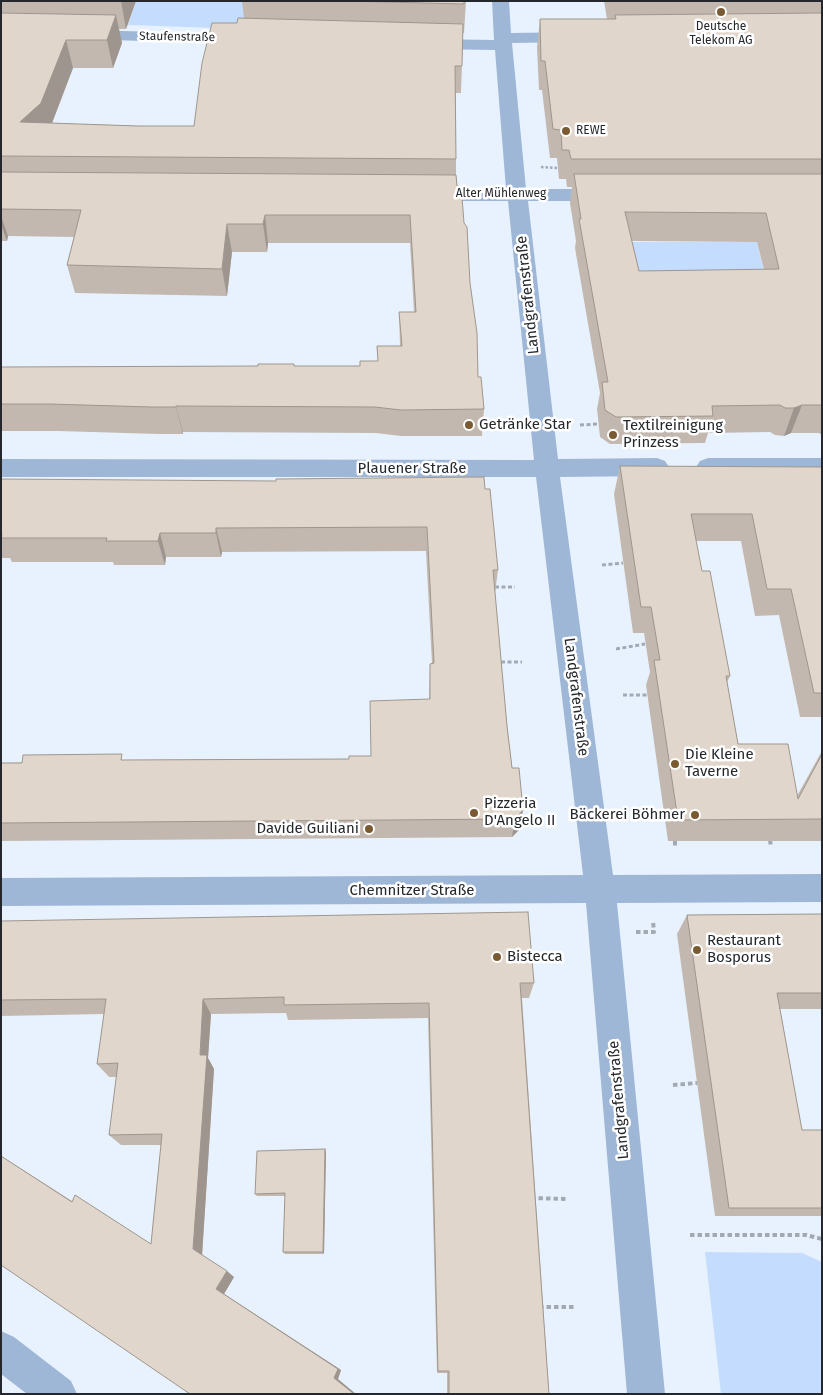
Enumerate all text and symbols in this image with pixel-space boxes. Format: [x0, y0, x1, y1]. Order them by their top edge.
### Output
marker: Deutsche Telekom AG [715, 6, 727, 18]
place label: Deutsche Telekom AG [690, 20, 752, 48]
street label: Staufenstraße [139, 29, 215, 45]
place label: REWE [576, 124, 606, 138]
marker: REWE [560, 125, 572, 137]
street label: Alter Mühlenweg [456, 187, 546, 201]
street label: Landgrafenstraße [513, 235, 543, 355]
place label: Getränke Star [479, 416, 571, 434]
place label: Textilreinigung Prinzess [623, 417, 723, 452]
marker: Getränke Star [463, 419, 475, 431]
marker: Textilreinigung Prinzess [607, 429, 619, 441]
street label: Plauener Straße [358, 460, 466, 478]
street label: Landgrafenstraße [560, 637, 592, 757]
place label: Die Kleine Taverne [685, 746, 754, 781]
marker: Die Kleine Taverne [669, 758, 681, 770]
place label: Pizzeria D'Angelo II [484, 795, 556, 830]
place label: Bäckerei Böhmer [570, 806, 685, 824]
marker: Pizzeria D'Angelo II [468, 807, 480, 819]
marker: Bäckerei Böhmer [689, 809, 701, 821]
place label: Davide Guiliani [257, 820, 359, 838]
marker: Davide Guiliani [363, 823, 375, 835]
street label: Chemnitzer Straße [350, 882, 474, 900]
place label: Restaurant Bosporus [707, 932, 781, 967]
marker: Restaurant Bosporus [691, 944, 703, 956]
place label: Bistecca [507, 948, 563, 966]
marker: Bistecca [491, 951, 503, 963]
street label: Landgrafenstraße [605, 1040, 633, 1160]

